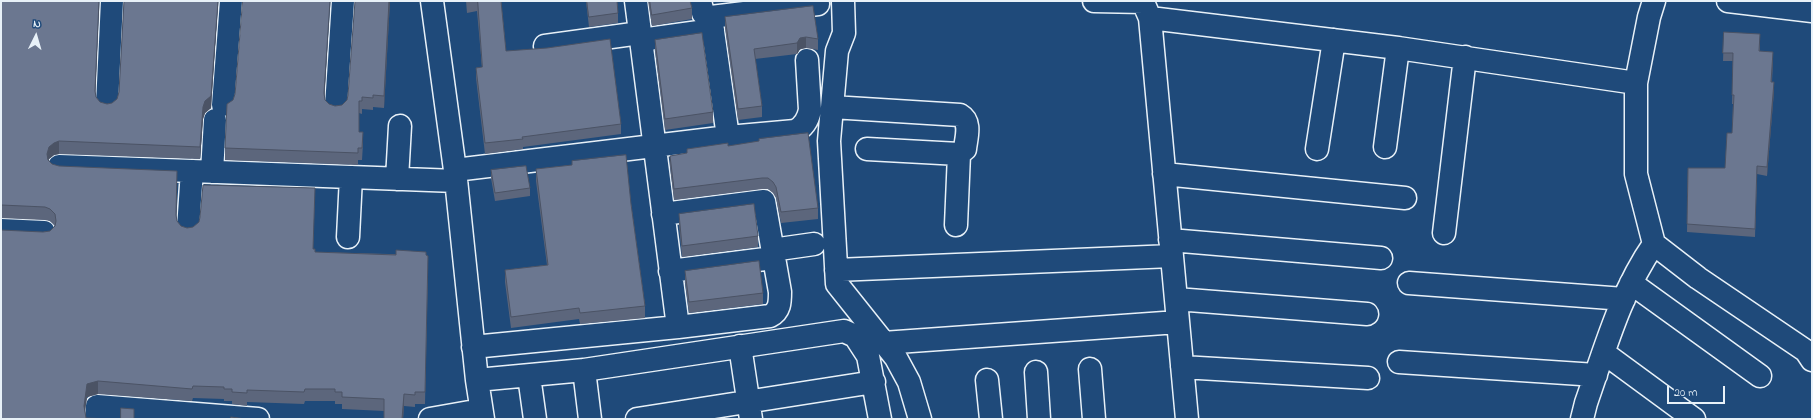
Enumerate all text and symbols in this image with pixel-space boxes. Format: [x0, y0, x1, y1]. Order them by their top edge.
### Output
north arrow [16, 16, 56, 56]
text: N [33, 16, 41, 32]
scale bar [1669, 378, 1727, 404]
text: 20 m [1674, 384, 1697, 402]

